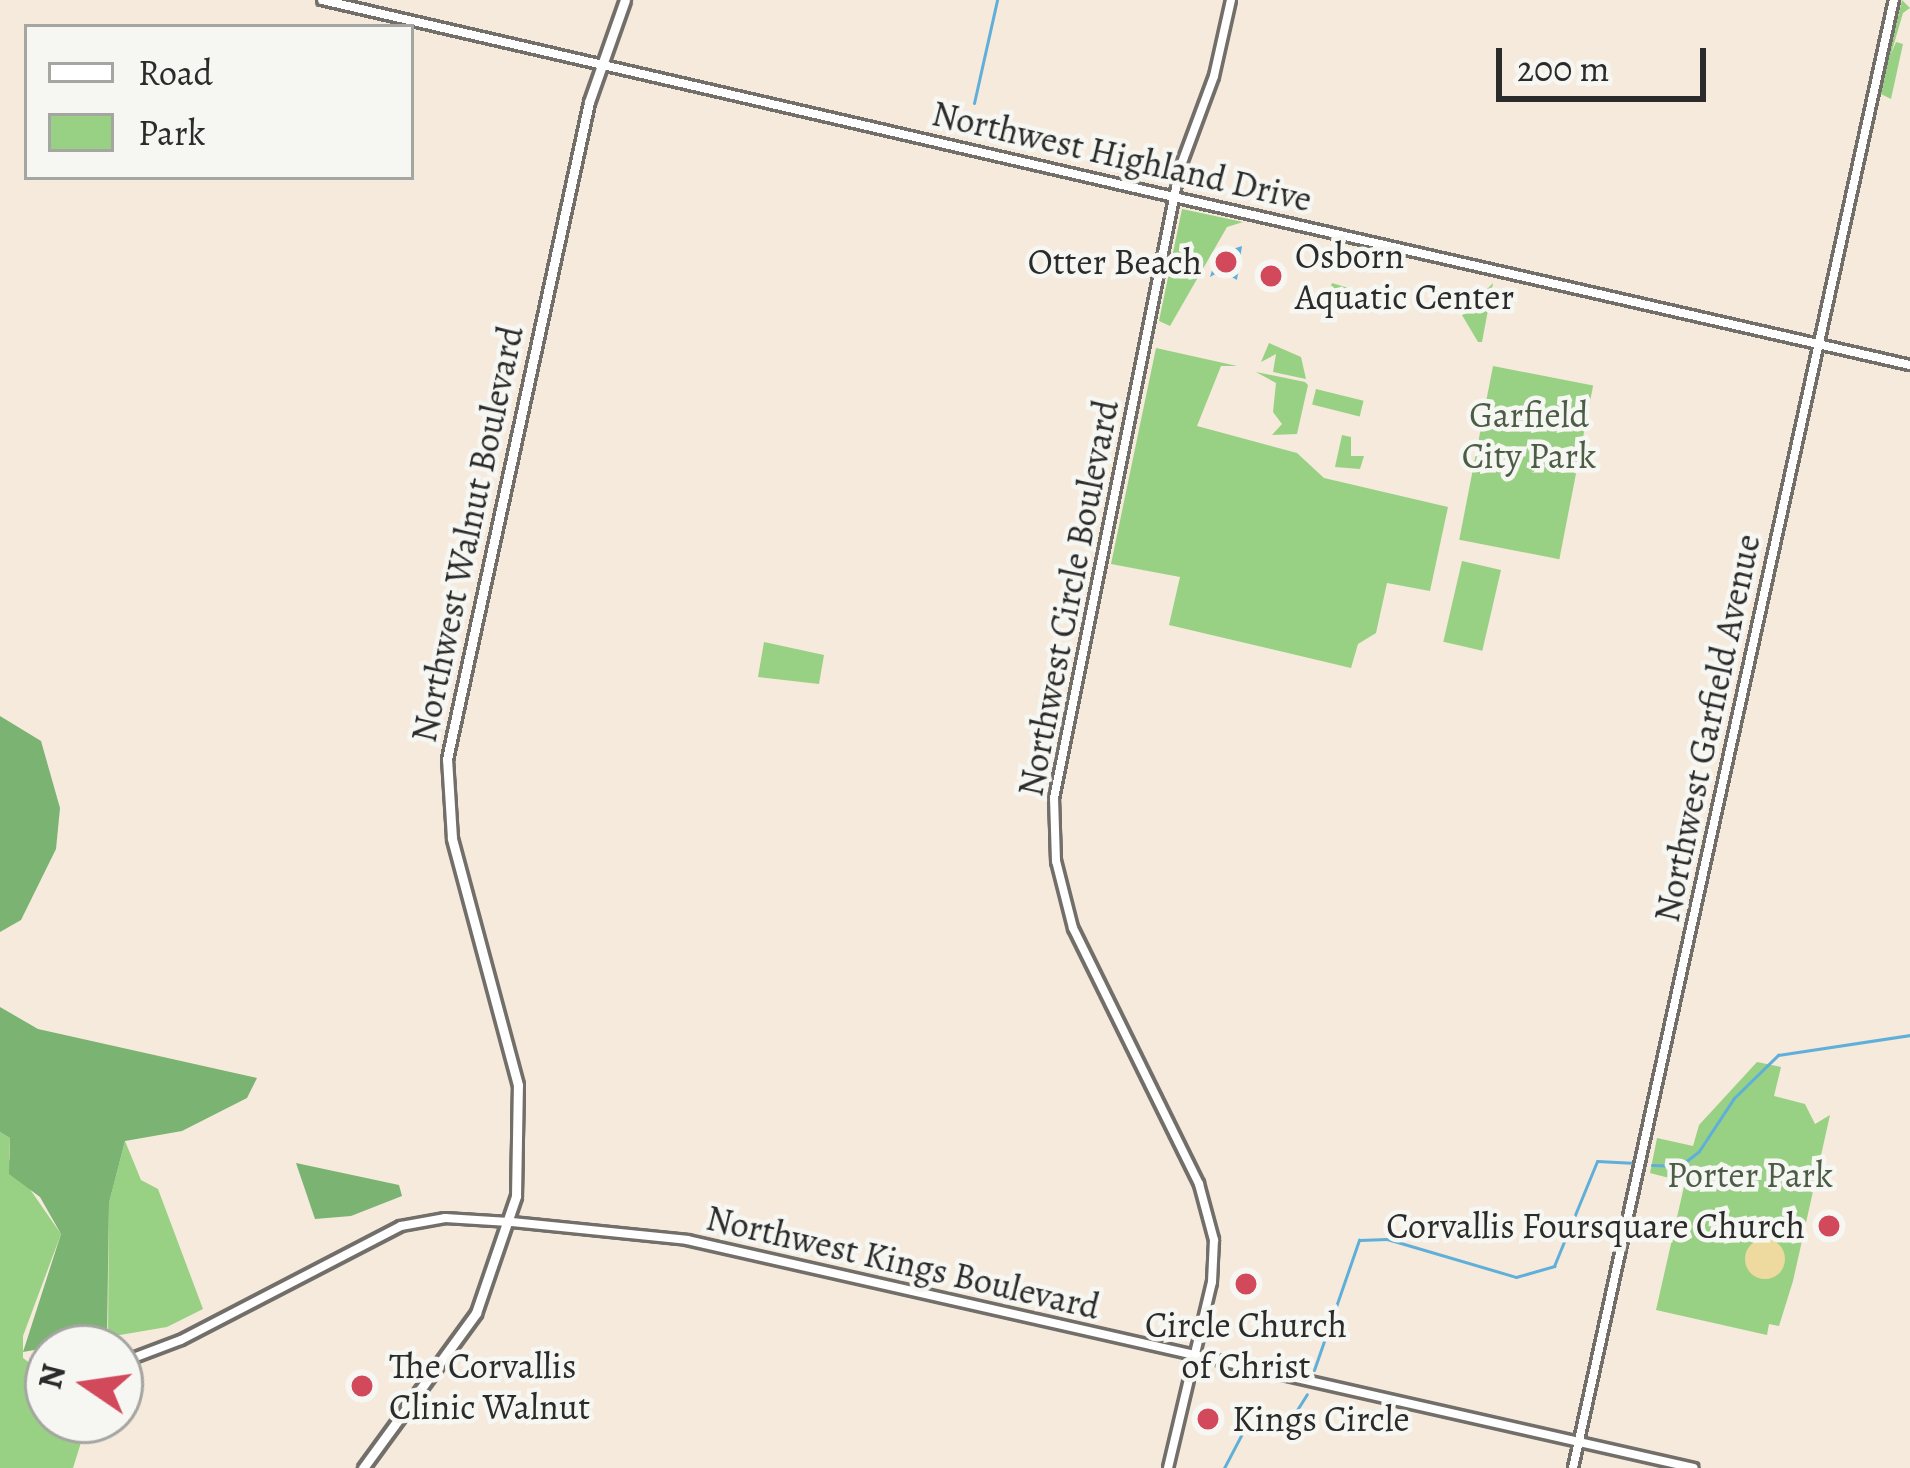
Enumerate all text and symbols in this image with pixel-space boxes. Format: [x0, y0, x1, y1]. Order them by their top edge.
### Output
legend [24, 24, 414, 180]
scale bar [1502, 24, 1712, 98]
text: 200 m [1517, 44, 1610, 93]
text: Road [138, 48, 213, 97]
street label: Northwest Highland Drive [928, 91, 1316, 221]
text: Park [138, 108, 206, 157]
place label: Osborn Aquatic Center [1295, 233, 1514, 318]
place label: Otter Beach [1028, 240, 1202, 284]
marker: Otter Beach [1213, 249, 1239, 275]
marker: Osborn Aquatic Center [1258, 263, 1284, 289]
street label: Northwest Walnut Boulevard [402, 322, 532, 746]
park label: Garfield City Park [1462, 392, 1596, 477]
street label: Northwest Circle Boulevard [1008, 396, 1128, 800]
street label: Northwest Garfield Avenue [1645, 530, 1769, 926]
park label: Porter Park [1667, 1153, 1833, 1197]
street label: Northwest Kings Boulevard [702, 1196, 1104, 1328]
place label: Corvallis Foursquare Church [1386, 1204, 1805, 1248]
marker: Corvallis Foursquare Church [1816, 1213, 1842, 1239]
marker: Circle Church of Christ [1233, 1271, 1259, 1297]
place label: Circle Church of Christ [1145, 1302, 1347, 1387]
north arrow [24, 1324, 144, 1444]
place label: The Corvallis Clinic Walnut [389, 1343, 590, 1428]
text: N [27, 1360, 76, 1393]
marker: The Corvallis Clinic Walnut [346, 1370, 378, 1402]
place label: Kings Circle [1232, 1397, 1410, 1441]
marker: Kings Circle [1195, 1406, 1221, 1432]

